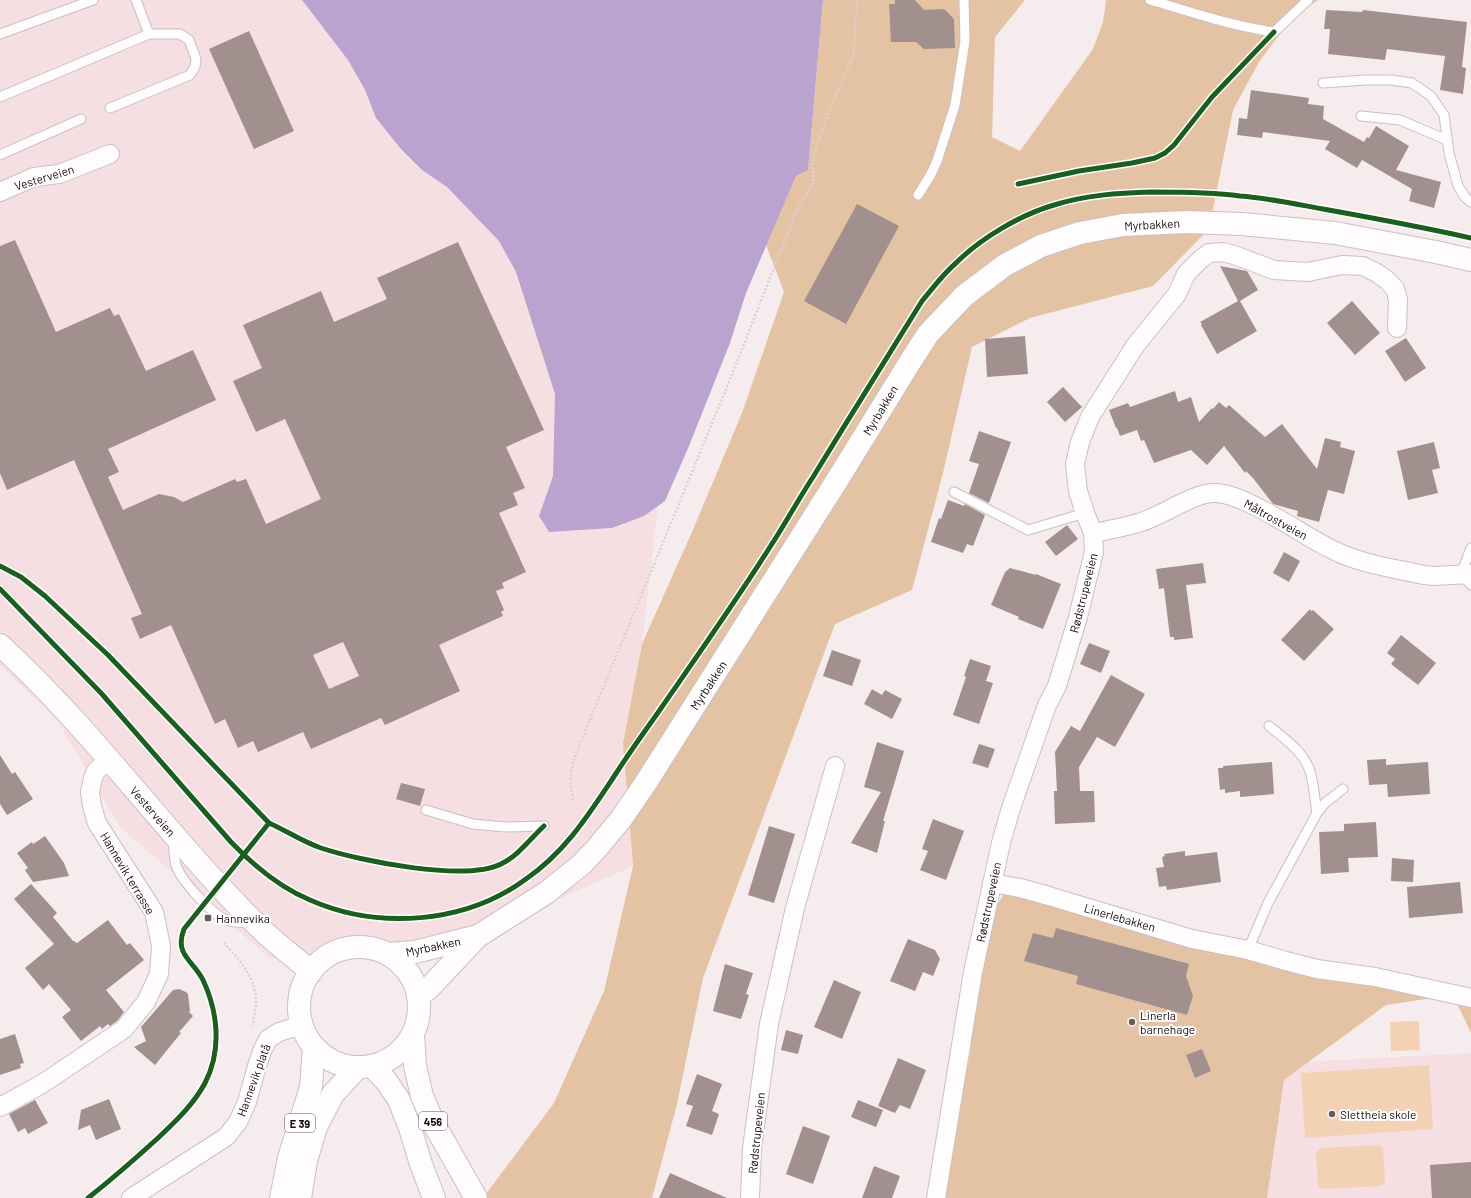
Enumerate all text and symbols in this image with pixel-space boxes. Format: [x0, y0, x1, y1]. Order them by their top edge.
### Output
street label: Vesterveien [12, 161, 76, 193]
street label: Myrbakken [1124, 216, 1180, 232]
street label: Myrbakken [860, 382, 900, 438]
street label: Måltrostveien [1242, 496, 1310, 542]
street label: Rødstrupeveien [1066, 552, 1100, 634]
street label: Myrbakken [687, 658, 729, 712]
street label: Vesterveien [127, 783, 179, 839]
street label: Hannevik terrasse [98, 829, 158, 917]
street label: Rødstrupeveien [973, 861, 1003, 943]
street label: Linerlebakken [1083, 900, 1157, 934]
place label: Hannevika [216, 911, 270, 925]
marker: Hannevika [203, 913, 213, 923]
street label: Myrbakken [404, 933, 462, 959]
place label: Linerla barnehage [1140, 1008, 1195, 1036]
marker: Linerla barnehage [1127, 1017, 1137, 1027]
street label: Hannevik platå [233, 1042, 273, 1118]
street label: Rødstrupeveien [745, 1092, 767, 1174]
place label: Slettheia skole [1340, 1107, 1416, 1121]
marker: Slettheia skole [1327, 1109, 1337, 1119]
road number: 456 [419, 1112, 447, 1130]
road number: E 39 [285, 1114, 315, 1132]

